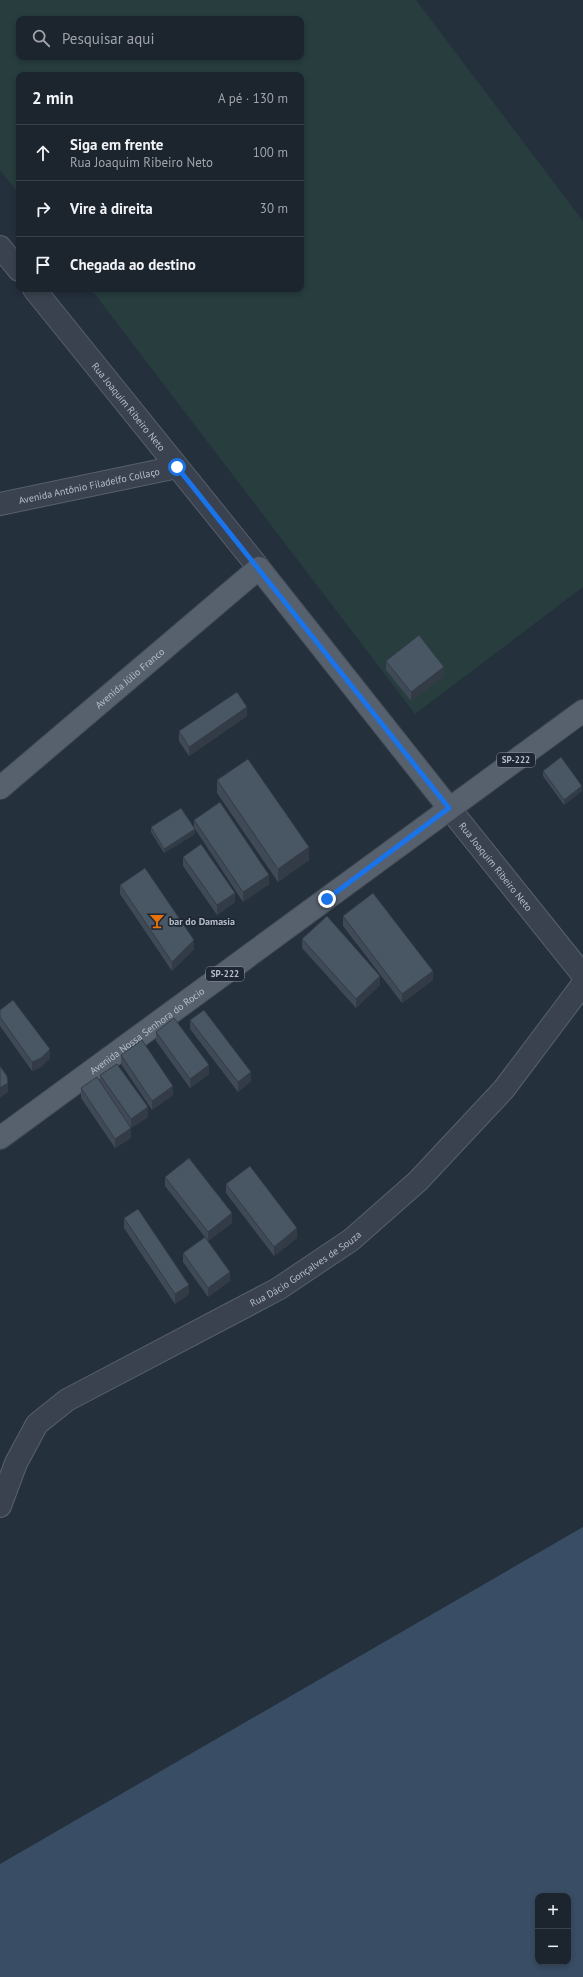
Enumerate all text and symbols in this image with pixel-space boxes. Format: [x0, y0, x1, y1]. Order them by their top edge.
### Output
search box [16, 16, 304, 60]
icon: search [30, 27, 52, 49]
text: Pesquisar aqui [62, 29, 154, 48]
text: 2 min [32, 87, 73, 109]
text: A pé · 130 m [218, 90, 288, 107]
text: Siga em frente [70, 135, 163, 154]
icon: ahead [32, 142, 54, 164]
text: 100 m [253, 144, 288, 161]
text: Rua Joaquim Ribeiro Neto [70, 154, 213, 171]
icon: right [32, 198, 54, 220]
text: Vire à direita [70, 199, 153, 218]
text: 30 m [260, 200, 288, 217]
icon: arrive [32, 254, 54, 276]
text: Chegada ao destino [70, 255, 196, 274]
street label: Rua Joaquim Ribeiro Neto [89, 360, 168, 454]
route start [168, 458, 186, 476]
street label: Avenida Antônio Filadelfo Collaço [17, 465, 161, 507]
street label: Avenida Júlio Franco [92, 645, 167, 711]
road number: SP-222 [497, 753, 535, 767]
street label: Rua Joaquim Ribeiro Neto [456, 820, 535, 914]
route end [318, 890, 336, 908]
bar icon: bar do Damasia [148, 912, 166, 930]
place label: bar do Damasia [169, 915, 235, 928]
road number: SP-222 [206, 967, 244, 981]
street label: Avenida Nossa Senhora do Rocio [87, 984, 207, 1077]
street label: Rua Dácio Gonçalves de Souza [248, 1228, 364, 1310]
map controls [535, 1893, 571, 1965]
button: + [535, 1893, 571, 1929]
button: − [535, 1929, 571, 1965]

